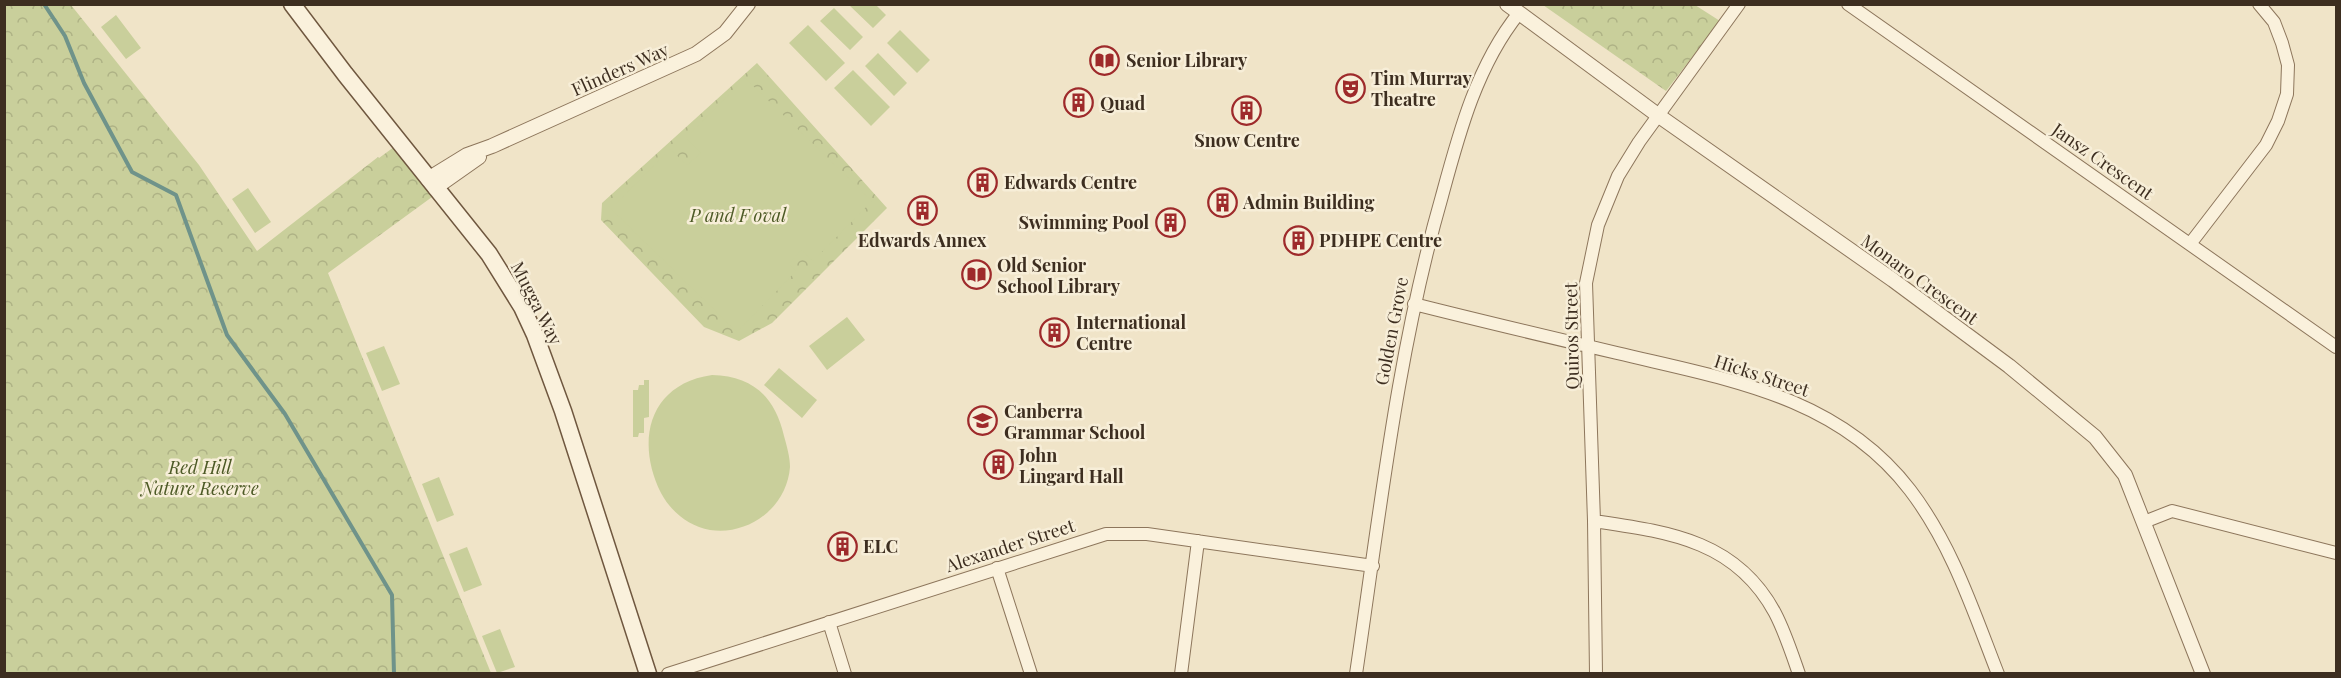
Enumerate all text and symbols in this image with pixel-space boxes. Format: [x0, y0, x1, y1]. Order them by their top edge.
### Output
street label: Flinders Way [568, 37, 672, 101]
library icon: Senior Library [1089, 44, 1121, 76]
place label: Senior Library [1126, 48, 1248, 72]
place label: Tim Murray Theatre [1371, 66, 1473, 111]
theatre icon: Tim Murray Theatre [1334, 72, 1366, 104]
building icon: Quad [1063, 87, 1095, 119]
place label: Quad [1100, 91, 1146, 115]
building icon: Snow Centre [1231, 95, 1263, 127]
street label: Jansz Crescent [2047, 117, 2159, 205]
place label: Snow Centre [1194, 128, 1300, 152]
building icon: Edwards Centre [967, 166, 999, 198]
place label: Edwards Centre [1004, 170, 1137, 194]
building icon: Admin Building [1206, 186, 1238, 218]
place label: Admin Building [1242, 190, 1374, 214]
building icon: Edwards Annex [906, 195, 938, 227]
park label: P and F oval [689, 203, 787, 227]
building icon: Swimming Pool [1154, 206, 1186, 238]
place label: Swimming Pool [1018, 210, 1149, 234]
building icon: PDHPE Centre [1282, 224, 1314, 256]
place label: Edwards Annex [858, 228, 987, 252]
place label: PDHPE Centre [1319, 228, 1442, 252]
street label: Monaro Crescent [1857, 228, 1984, 330]
place label: Old Senior School Library [997, 253, 1121, 298]
street label: Mugga Way [506, 257, 568, 349]
library icon: Old Senior School Library [960, 259, 992, 291]
street label: Golden Grove [1369, 275, 1413, 387]
street label: Quiros Street [1558, 281, 1584, 390]
place label: International Centre [1076, 310, 1186, 355]
building icon: International Centre [1039, 316, 1071, 348]
street label: Hicks Street [1711, 348, 1813, 402]
place label: Canberra Grammar School [1004, 399, 1146, 444]
school or university icon: Canberra Grammar School [967, 405, 999, 437]
place label: John Lingard Hall [1018, 443, 1124, 488]
building icon: John Lingard Hall [982, 449, 1014, 481]
park label: Red Hill Nature Reserve [139, 455, 259, 500]
street label: Alexander Street [942, 513, 1078, 577]
building icon: ELC [826, 530, 858, 562]
place label: ELC [863, 534, 898, 558]

